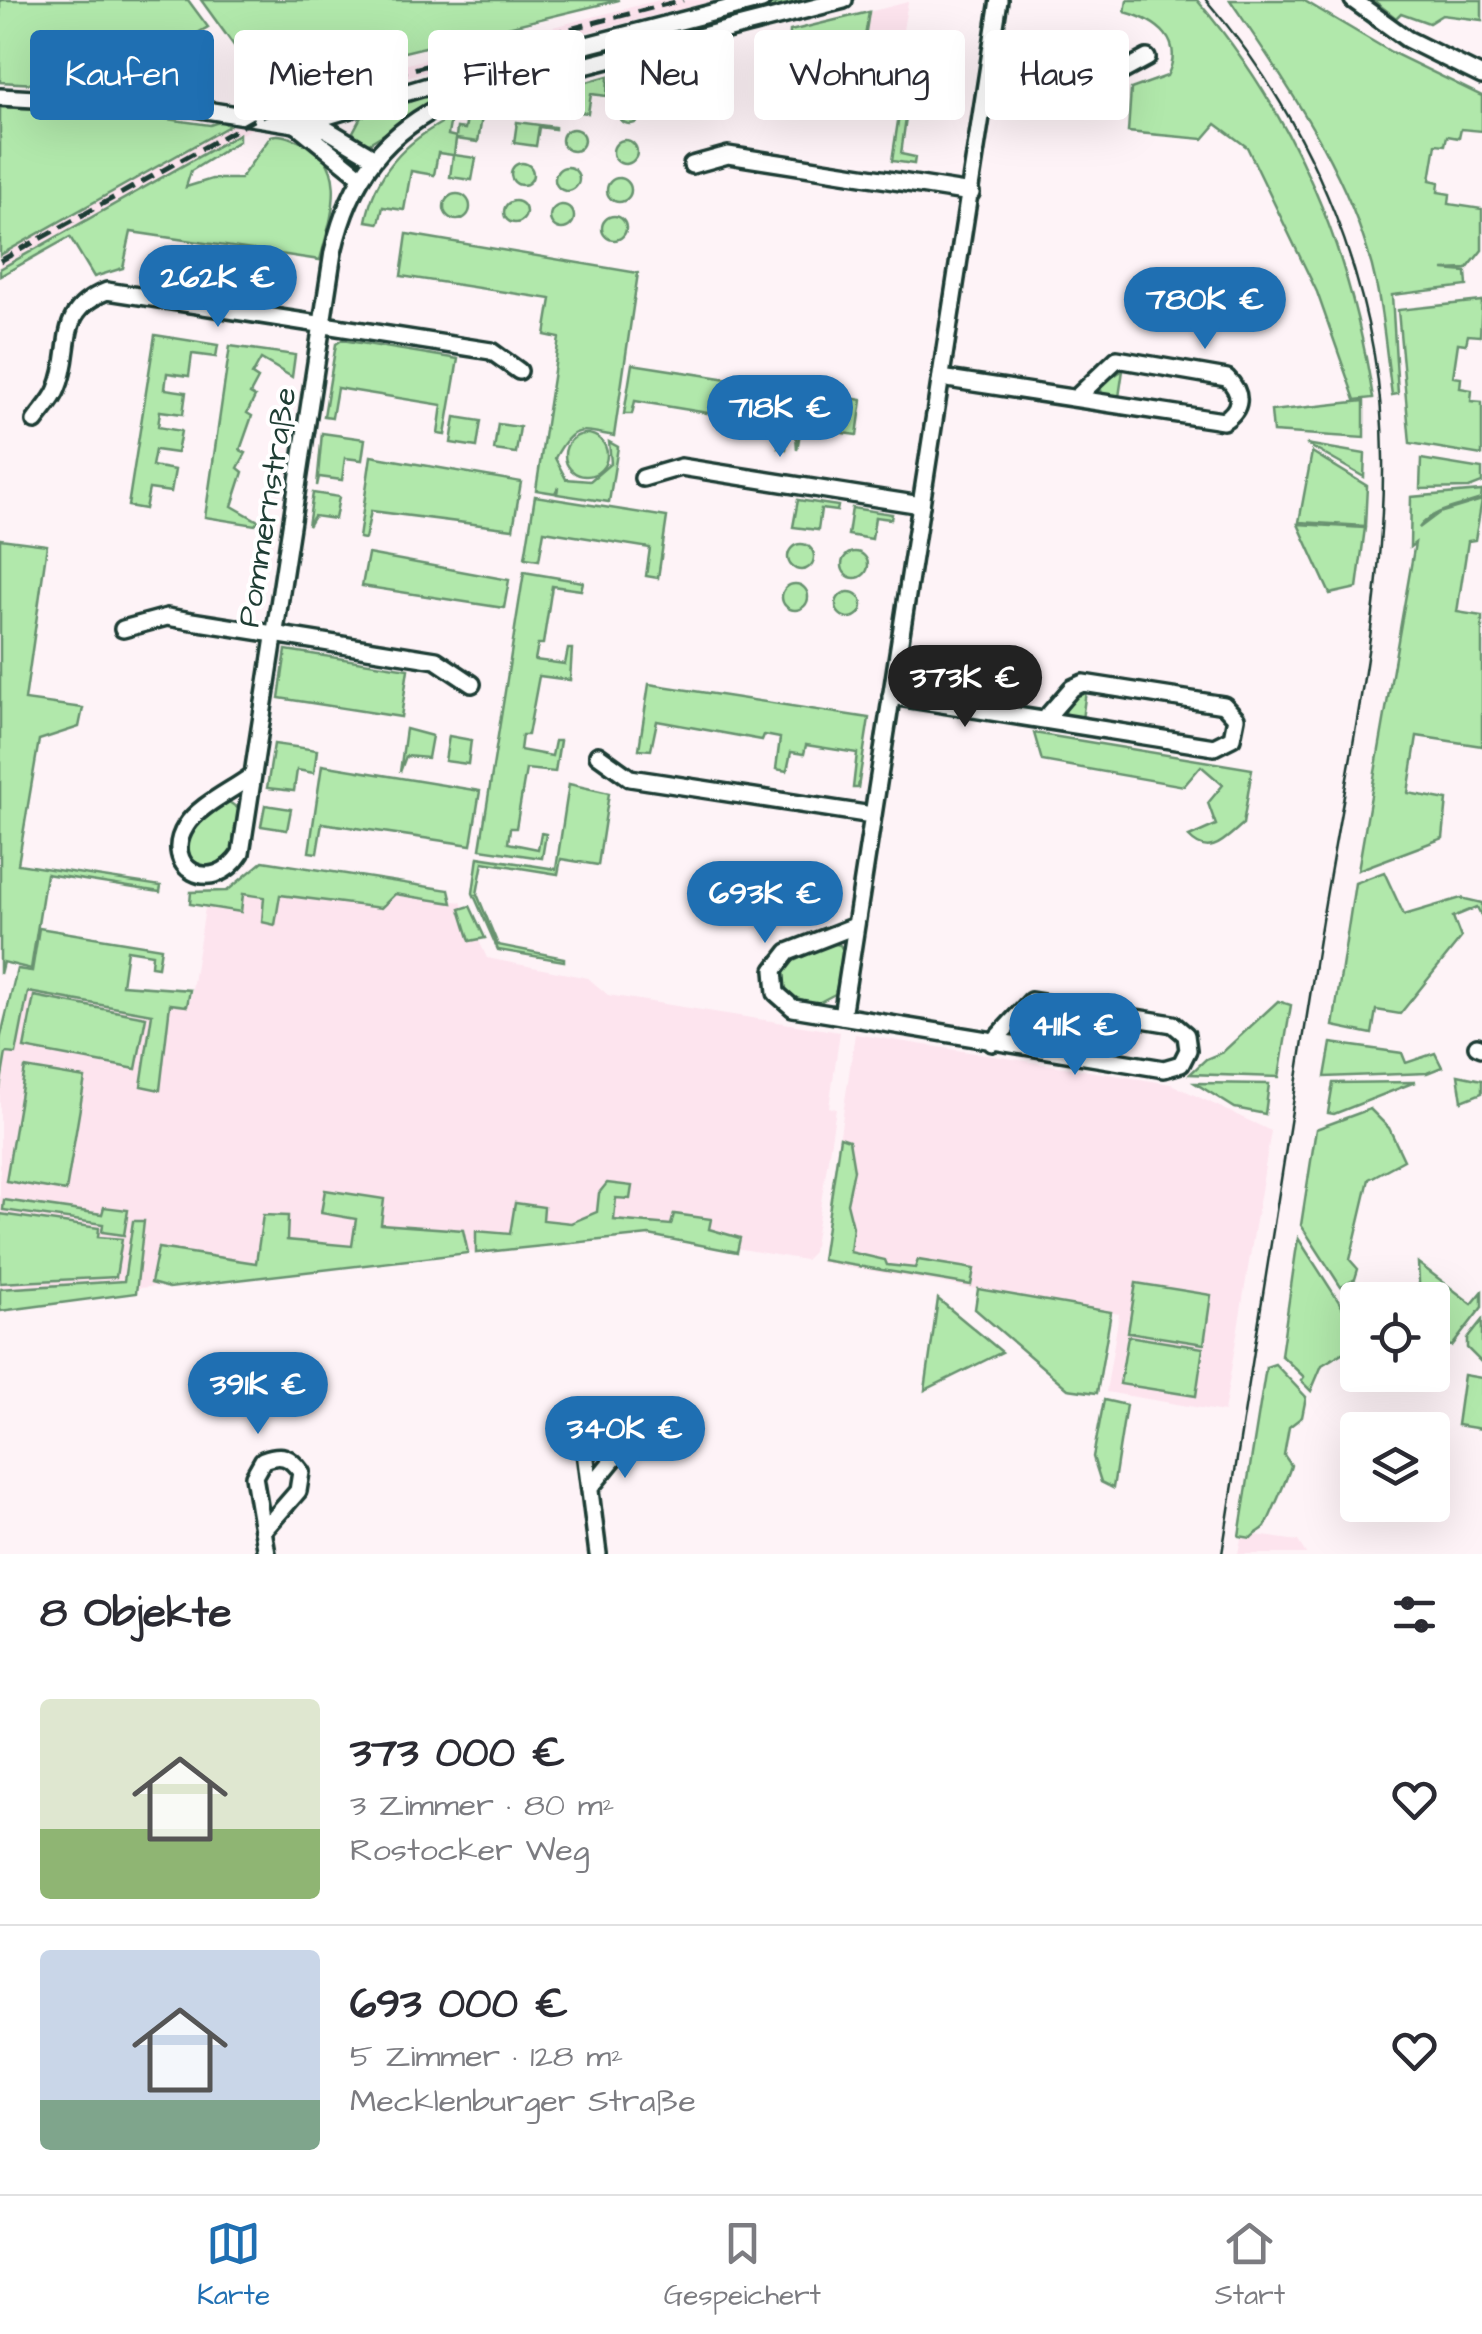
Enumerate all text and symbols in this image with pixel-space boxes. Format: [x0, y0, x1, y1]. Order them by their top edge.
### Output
chip: Kaufen [30, 30, 214, 120]
chip: Mieten [234, 30, 408, 120]
chip: Filter [428, 30, 585, 120]
chip: Neu [605, 30, 734, 120]
chip: Wohnung [754, 30, 965, 120]
chip: Haus [985, 30, 1129, 120]
pin: 262K € [137, 245, 299, 330]
text: 262K € [161, 255, 275, 300]
pin: 780K € [1124, 267, 1286, 352]
text: 780K € [1146, 277, 1264, 322]
pin: 718K € [699, 375, 861, 460]
street label: Pommernstraße [226, 384, 309, 630]
text: 718K € [729, 385, 831, 430]
pin: 373K € [884, 645, 1046, 730]
text: 373K € [910, 655, 1020, 700]
pin: 693K € [684, 861, 846, 946]
text: 693K € [709, 871, 821, 916]
pin: 411K € [994, 993, 1156, 1078]
text: 411K € [1031, 1003, 1119, 1048]
map controls [1340, 1282, 1450, 1522]
button: locate [1340, 1282, 1450, 1392]
pin: 391K € [177, 1352, 339, 1437]
text: 391K € [210, 1362, 306, 1407]
pin: 340K € [544, 1396, 706, 1481]
text: 340K € [567, 1406, 683, 1451]
button: layers [1340, 1412, 1450, 1522]
text: 8 Objekte [40, 1585, 231, 1643]
icon: filters [1387, 1587, 1442, 1642]
text: 373 000 € [350, 1725, 565, 1783]
icon: home [120, 1739, 240, 1859]
icon: heart [1387, 1772, 1442, 1827]
text: 3 Zimmer · 80 m² [350, 1783, 615, 1828]
text: Rostocker Weg [350, 1828, 589, 1873]
text: 693 000 € [350, 1976, 568, 2034]
icon: home [120, 1990, 240, 2110]
icon: heart [1387, 2023, 1442, 2078]
text: 5 Zimmer · 128 m² [350, 2034, 623, 2079]
text: Mecklenburger Straße [350, 2079, 696, 2124]
tab: Karte [197, 2216, 270, 2315]
tab: Gespeichert [664, 2216, 821, 2315]
tab: Start [1215, 2216, 1285, 2315]

